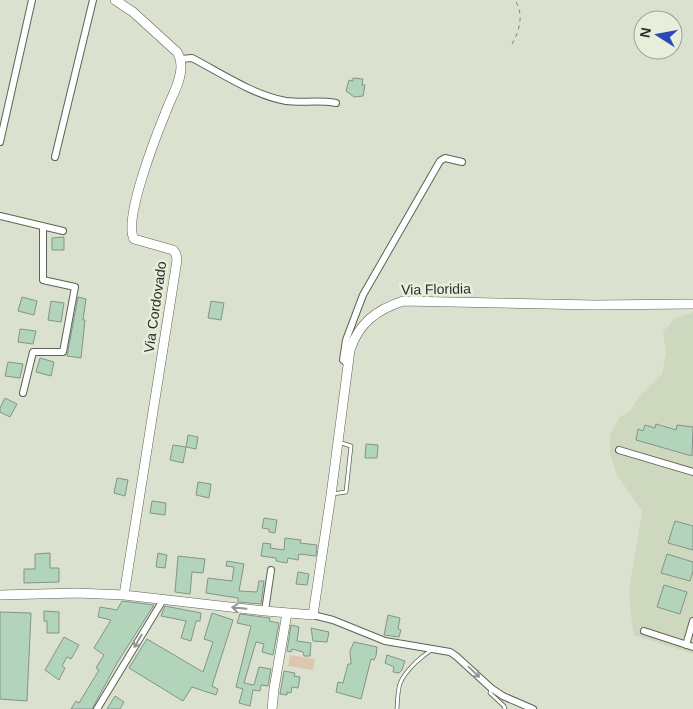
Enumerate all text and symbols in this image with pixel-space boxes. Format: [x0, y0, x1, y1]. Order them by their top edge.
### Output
north arrow [633, 10, 683, 60]
text: N [636, 26, 654, 39]
street label: Via Cordovado [141, 260, 169, 354]
street label: Via Floridia [401, 280, 471, 298]
one-way arrow [231, 603, 247, 613]
one-way arrow [133, 634, 143, 648]
one-way arrow [467, 666, 480, 678]

